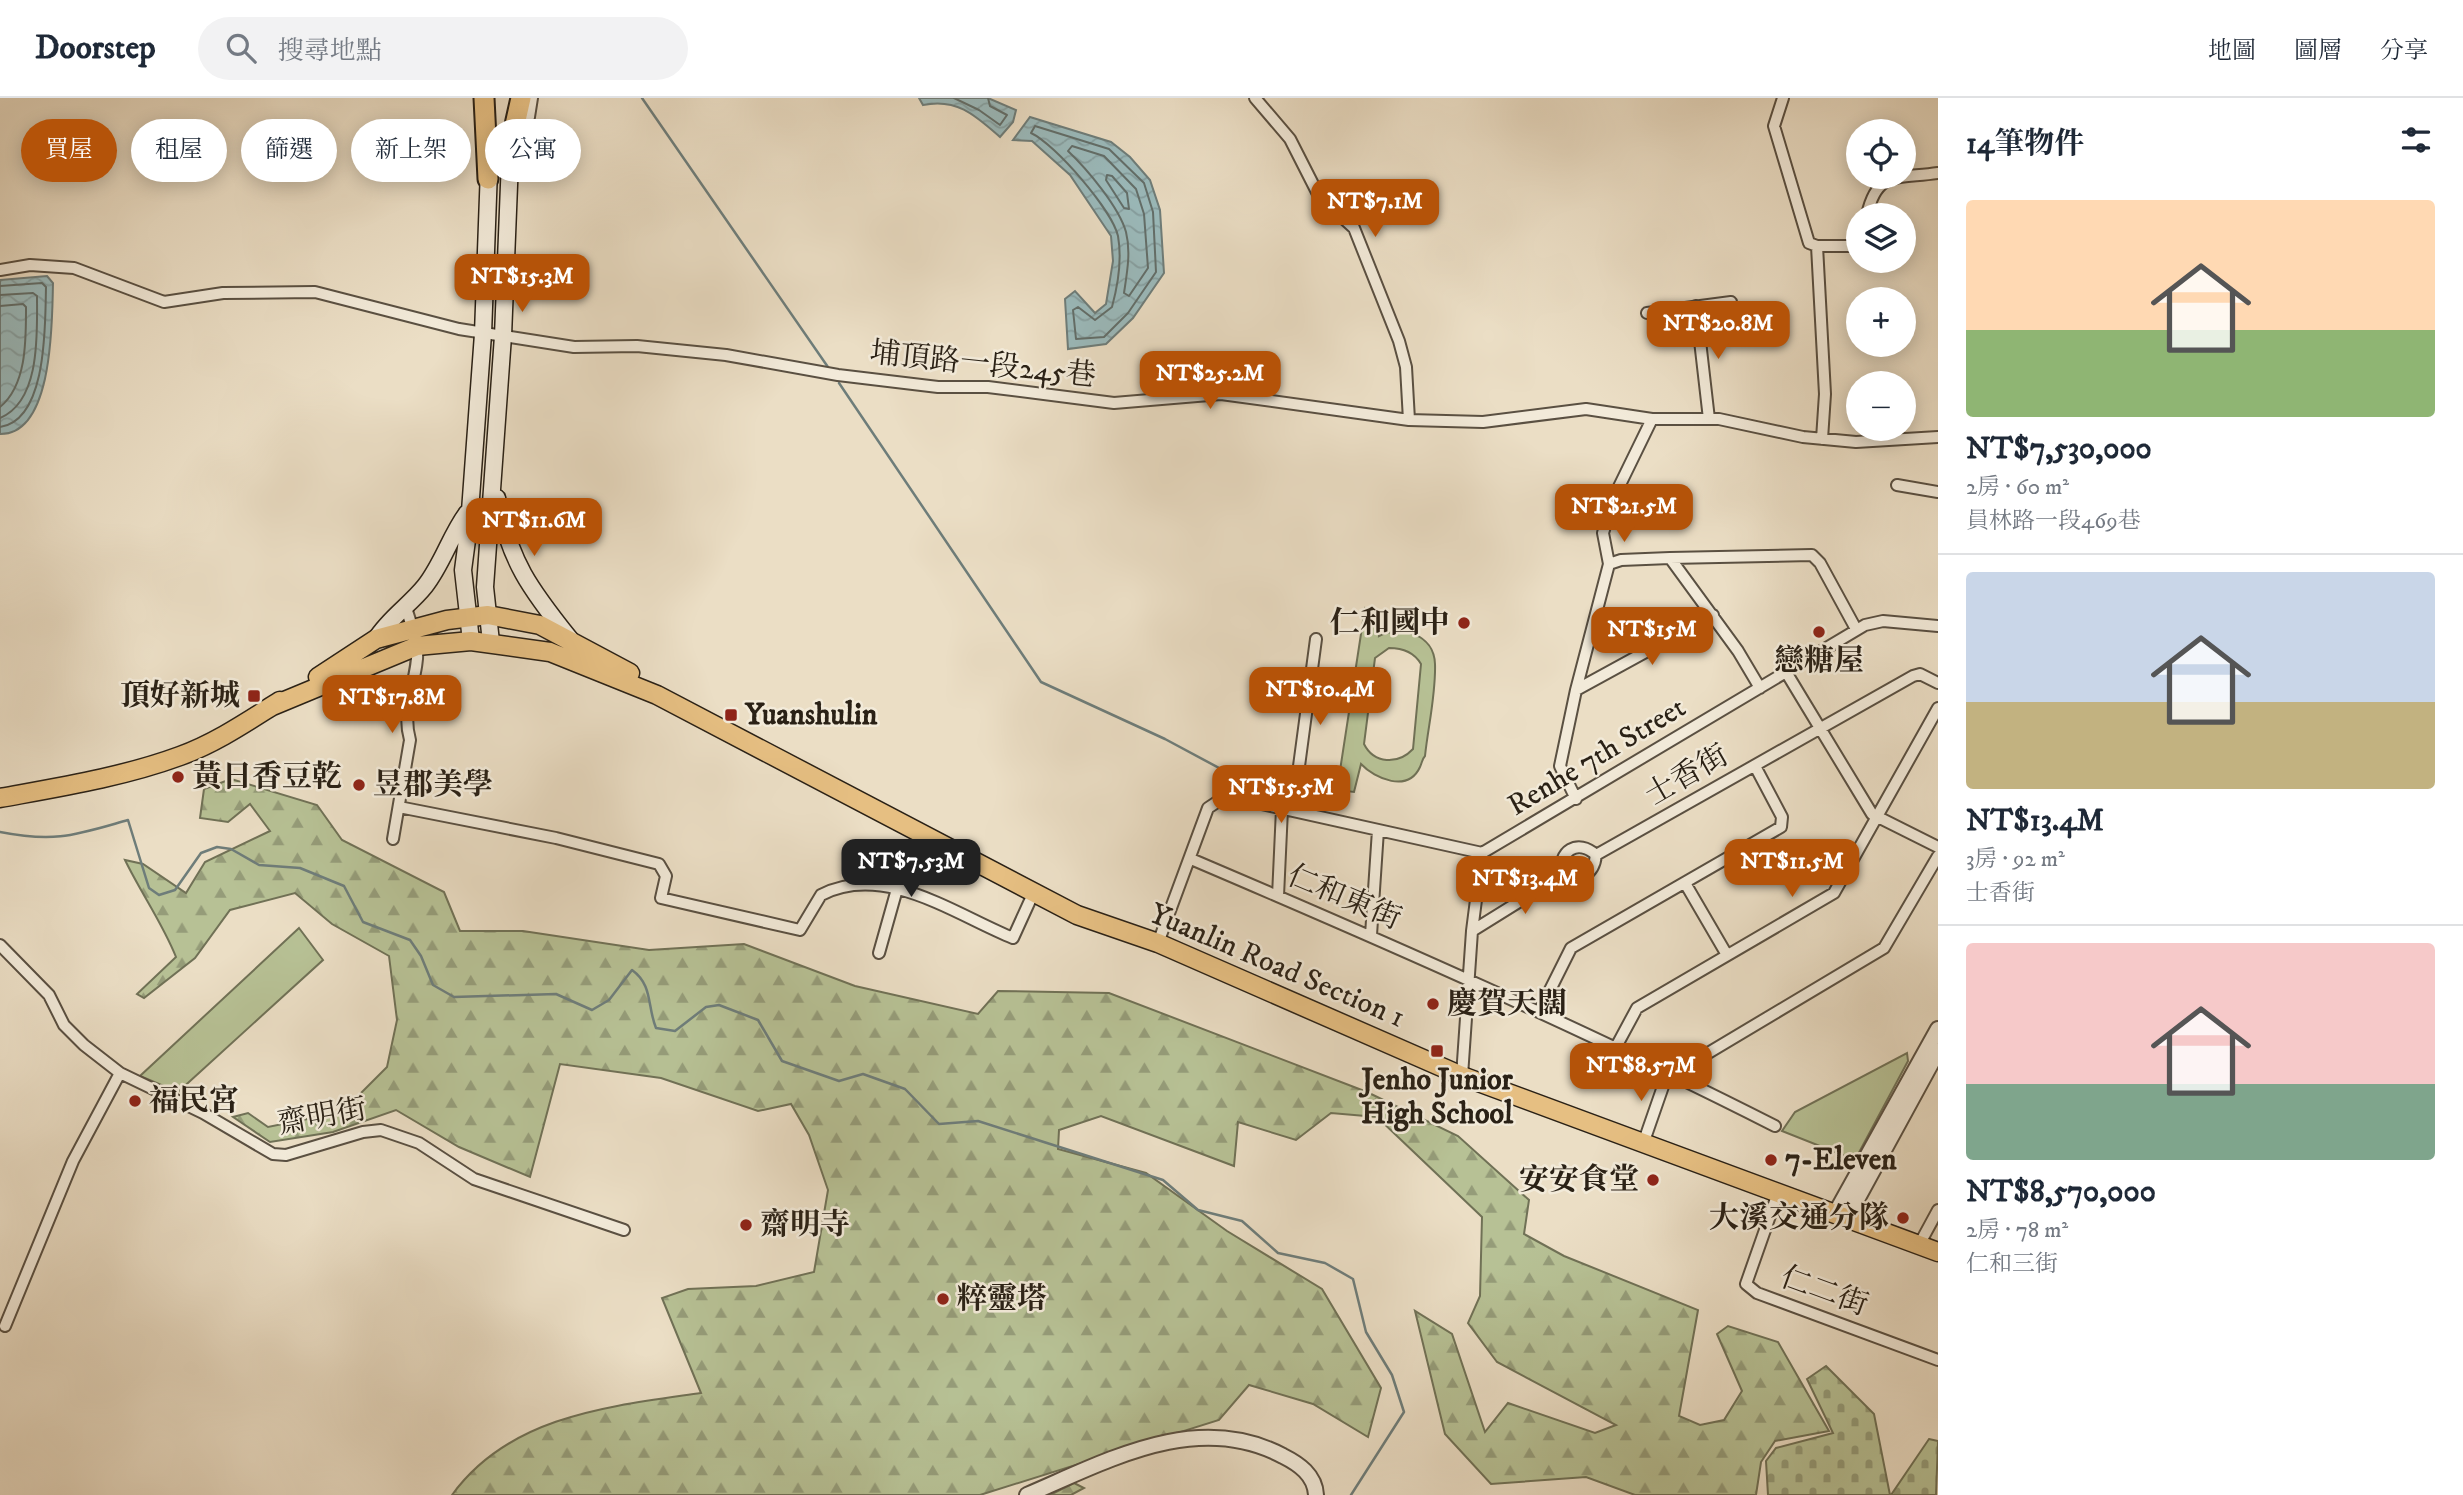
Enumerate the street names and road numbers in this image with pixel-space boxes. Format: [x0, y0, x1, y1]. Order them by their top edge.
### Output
street label: 埔頂路一段245巷 [868, 335, 1098, 395]
street label: Renhe 7th Street [1501, 689, 1693, 825]
street label: 士香街 [1639, 737, 1735, 815]
street label: 仁和東街 [1282, 858, 1406, 938]
street label: Yuanlin Road Section 1 [1144, 896, 1410, 1036]
street label: 齋明街 [274, 1091, 370, 1143]
street label: 仁二街 [1775, 1259, 1873, 1325]

